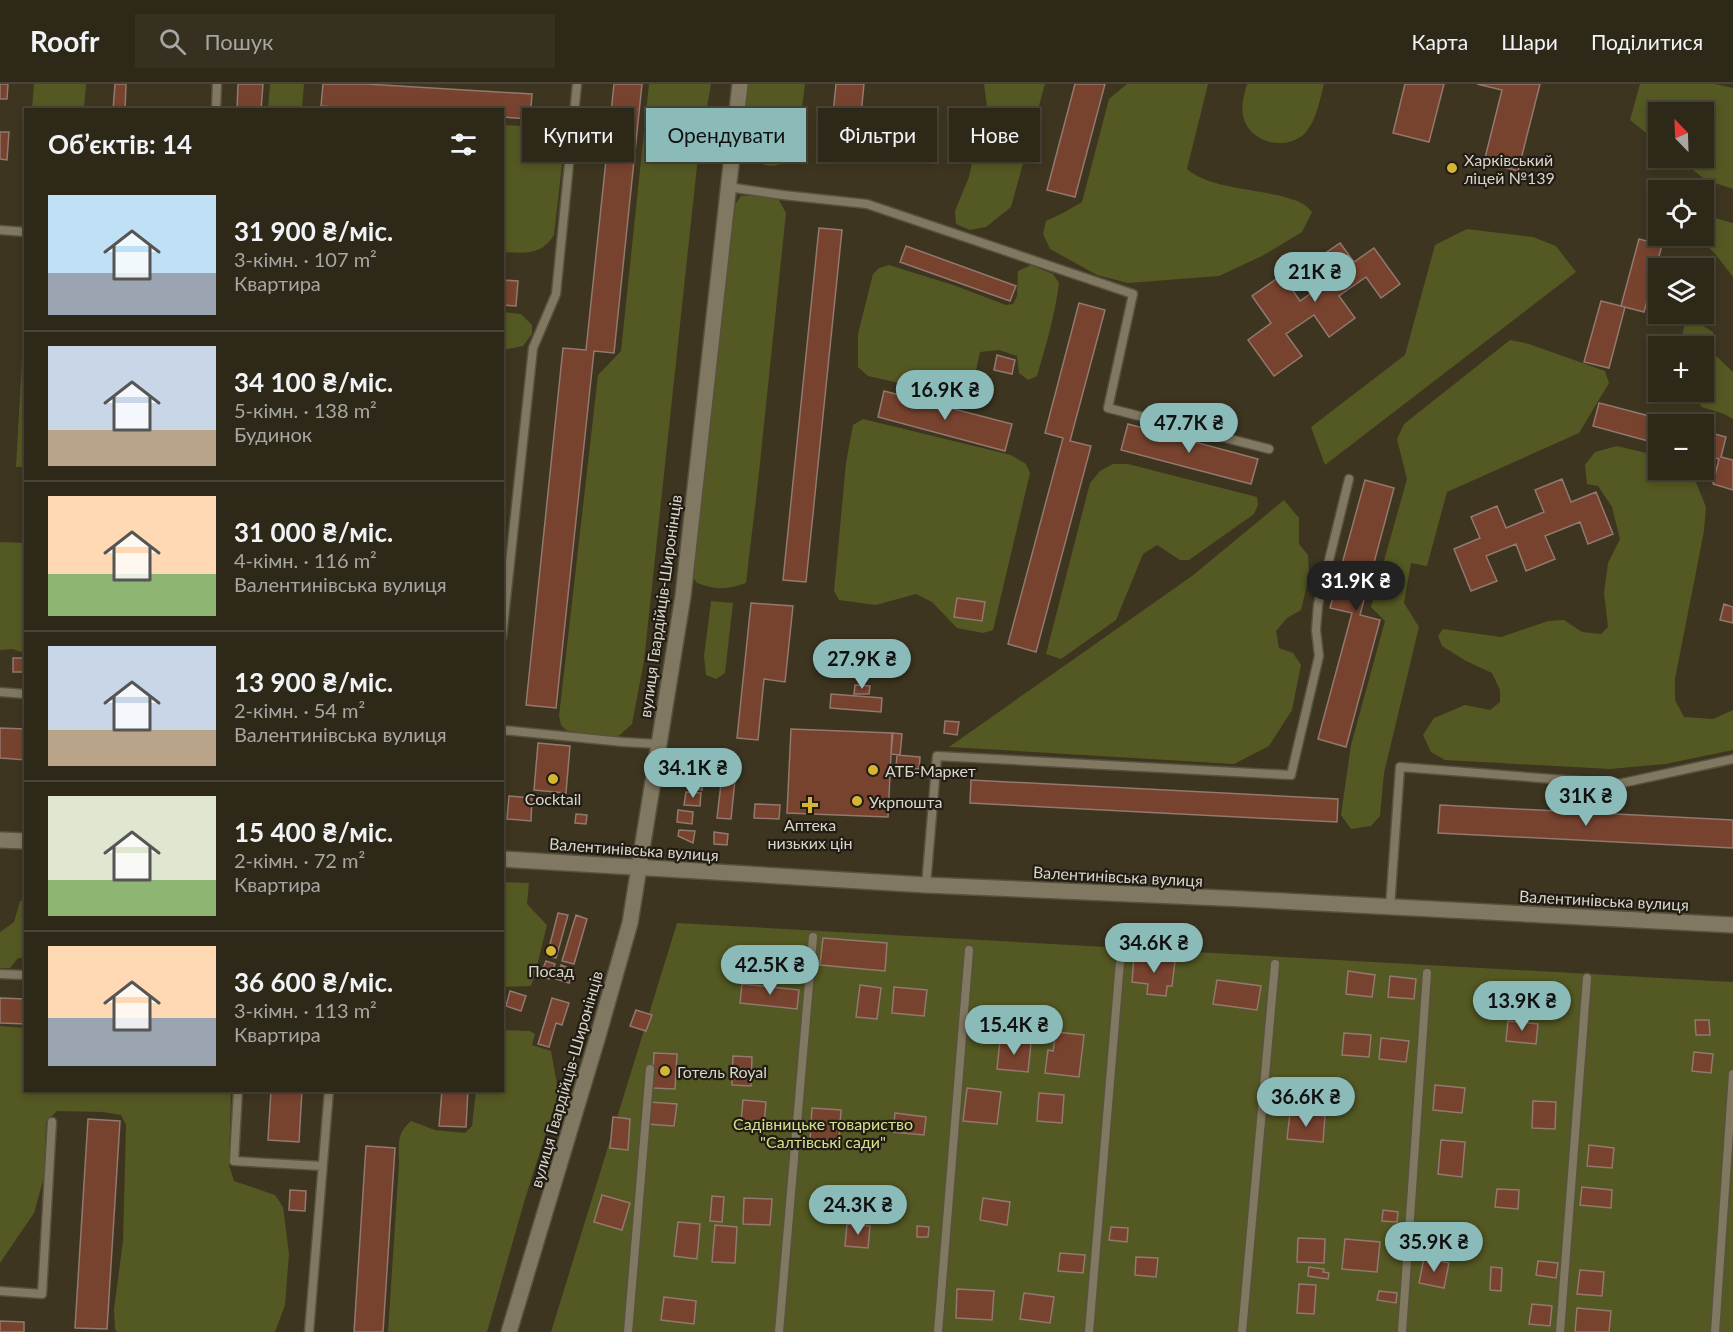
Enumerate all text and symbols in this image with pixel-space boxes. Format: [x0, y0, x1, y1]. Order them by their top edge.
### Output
search box [135, 14, 555, 68]
text: Roofr [30, 24, 99, 58]
icon: search [156, 25, 189, 58]
text: Пошук [204, 28, 274, 55]
text: Карта [1412, 29, 1468, 54]
text: Шари [1501, 29, 1558, 54]
text: Поділитися [1591, 29, 1703, 54]
north arrow [1648, 102, 1714, 168]
map controls [1648, 102, 1714, 480]
chip: Купити [522, 108, 634, 162]
chip: Орендувати [646, 108, 806, 162]
chip: Фільтри [818, 108, 937, 162]
chip: Нове [949, 108, 1040, 162]
text: Об’єктів: 14 [48, 128, 192, 160]
icon: filters [447, 128, 480, 161]
place label: Харківський ліцей №139 [1464, 150, 1555, 187]
marker: Харківський ліцей №139 [1445, 161, 1459, 175]
button: locate [1648, 180, 1714, 246]
text: 31 900 ₴/міс. [234, 215, 393, 247]
icon: home [96, 219, 168, 291]
text: 3-кімн. · 107 m² [234, 247, 377, 271]
pin: 21K ₴ [1273, 252, 1357, 303]
button: layers [1648, 258, 1714, 324]
text: 21K ₴ [1288, 259, 1342, 283]
text: Квартира [234, 271, 321, 295]
button: + [1648, 336, 1714, 402]
text: 34 100 ₴/міс. [234, 366, 393, 398]
icon: home [96, 370, 168, 442]
pin: 16.9K ₴ [890, 370, 1000, 421]
text: 16.9K ₴ [910, 377, 980, 401]
text: 5-кімн. · 138 m² [234, 398, 377, 422]
pin: 47.7K ₴ [1134, 403, 1244, 454]
text: 47.7K ₴ [1154, 410, 1224, 434]
button: − [1648, 414, 1714, 480]
text: Будинок [234, 422, 312, 446]
street label: вулиця Гвардійців-Широнінців [635, 493, 685, 719]
text: 31 000 ₴/міс. [234, 516, 393, 548]
icon: home [96, 520, 168, 592]
text: 4-кімн. · 116 m² [234, 548, 377, 572]
pin: 31.9K ₴ [1301, 561, 1411, 612]
text: 31.9K ₴ [1321, 568, 1391, 592]
text: Валентинівська вулиця [234, 572, 447, 596]
pin: 27.9K ₴ [807, 639, 917, 690]
text: 27.9K ₴ [827, 646, 897, 670]
text: 13 900 ₴/міс. [234, 666, 393, 698]
icon: home [96, 670, 168, 742]
text: 2-кімн. · 54 m² [234, 698, 365, 722]
text: Валентинівська вулиця [234, 722, 447, 746]
pin: 34.1K ₴ [638, 748, 748, 799]
text: 34.1K ₴ [658, 755, 728, 779]
place label: АТБ-Маркет [885, 761, 976, 780]
marker: АТБ-Маркет [866, 763, 880, 777]
marker: Cocktail [546, 772, 560, 786]
pin: 31K ₴ [1544, 776, 1628, 827]
text: 31K ₴ [1559, 783, 1613, 807]
place label: Cocktail [525, 789, 581, 808]
place label: Укрпошта [869, 792, 942, 811]
marker: Укрпошта [850, 794, 864, 808]
marker: Аптека низьких цін [803, 798, 817, 812]
place label: Аптека низьких цін [767, 815, 853, 852]
text: 15 400 ₴/міс. [234, 816, 393, 848]
icon: home [96, 820, 168, 892]
street label: Валентинівська вулиця [549, 834, 719, 864]
text: 2-кімн. · 72 m² [234, 848, 365, 872]
street label: Валентинівська вулиця [1033, 862, 1203, 890]
text: Квартира [234, 872, 321, 896]
street label: Валентинівська вулиця [1519, 886, 1689, 914]
pin: 34.6K ₴ [1099, 923, 1209, 974]
text: 34.6K ₴ [1119, 930, 1189, 954]
marker: Посад [544, 944, 558, 958]
pin: 42.5K ₴ [715, 945, 825, 996]
text: 42.5K ₴ [735, 952, 805, 976]
place label: Посад [528, 961, 574, 980]
text: 36 600 ₴/міс. [234, 966, 393, 998]
street label: вулиця Гвардійців-Широнінців [526, 968, 606, 1190]
icon: home [96, 970, 168, 1042]
pin: 13.9K ₴ [1467, 981, 1577, 1032]
text: 13.9K ₴ [1487, 988, 1557, 1012]
text: 3-кімн. · 113 m² [234, 998, 377, 1022]
pin: 15.4K ₴ [959, 1005, 1069, 1056]
text: 15.4K ₴ [979, 1012, 1049, 1036]
text: Квартира [234, 1022, 321, 1046]
place label: Готель Royal [677, 1062, 767, 1081]
marker: Готель Royal [658, 1064, 672, 1078]
pin: 36.6K ₴ [1251, 1077, 1361, 1128]
text: 36.6K ₴ [1271, 1084, 1341, 1108]
park label: Садівницьке товариство "Салтівські сади" [733, 1114, 913, 1151]
pin: 24.3K ₴ [803, 1185, 913, 1236]
text: 24.3K ₴ [823, 1192, 893, 1216]
pin: 35.9K ₴ [1379, 1222, 1489, 1273]
text: 35.9K ₴ [1399, 1229, 1469, 1253]

